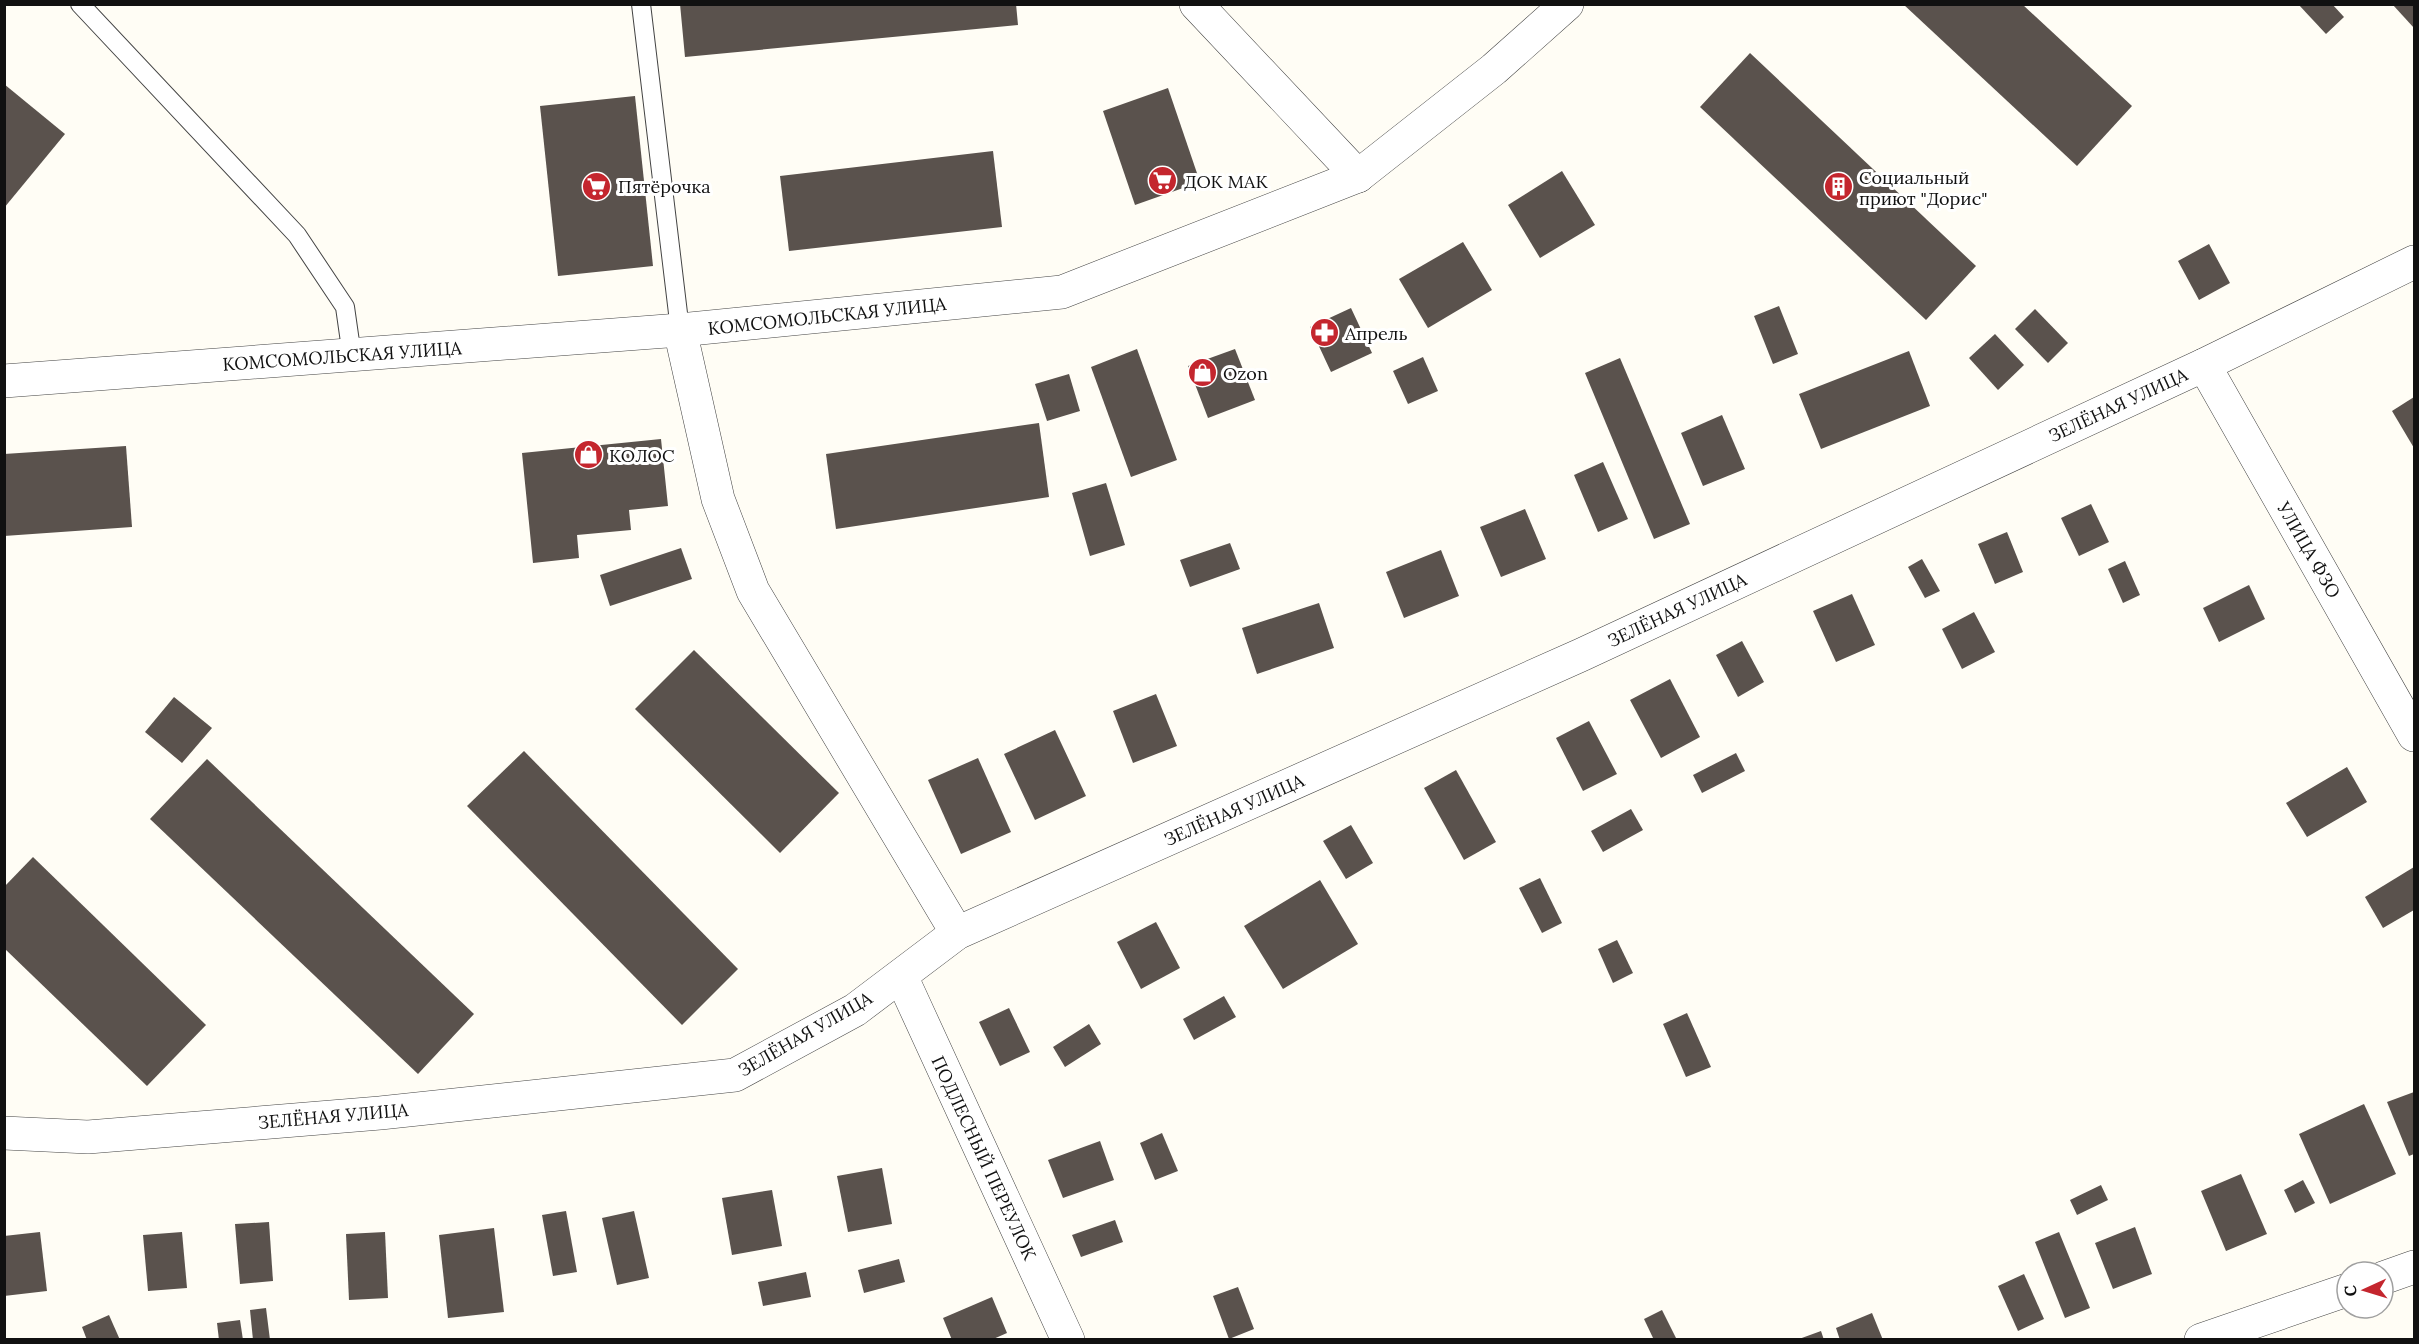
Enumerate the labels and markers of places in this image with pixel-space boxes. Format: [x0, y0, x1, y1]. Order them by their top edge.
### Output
supermarket icon: ДОК МАК [1147, 165, 1179, 197]
place label: Социальный приют "Дорис" [1859, 166, 1987, 210]
supermarket icon: Пятёрочка [581, 170, 613, 202]
place label: ДОК МАК [1184, 170, 1268, 193]
building icon: Социальный приют "Дорис" [1822, 171, 1854, 203]
place label: Пятёрочка [618, 175, 710, 198]
pharmacy icon: Апрель [1308, 317, 1340, 349]
place label: Апрель [1344, 322, 1408, 345]
shop icon: Ozon [1186, 357, 1218, 389]
place label: Ozon [1223, 362, 1268, 385]
shop icon: КОЛОС [572, 439, 604, 471]
place label: КОЛОС [609, 444, 675, 467]

